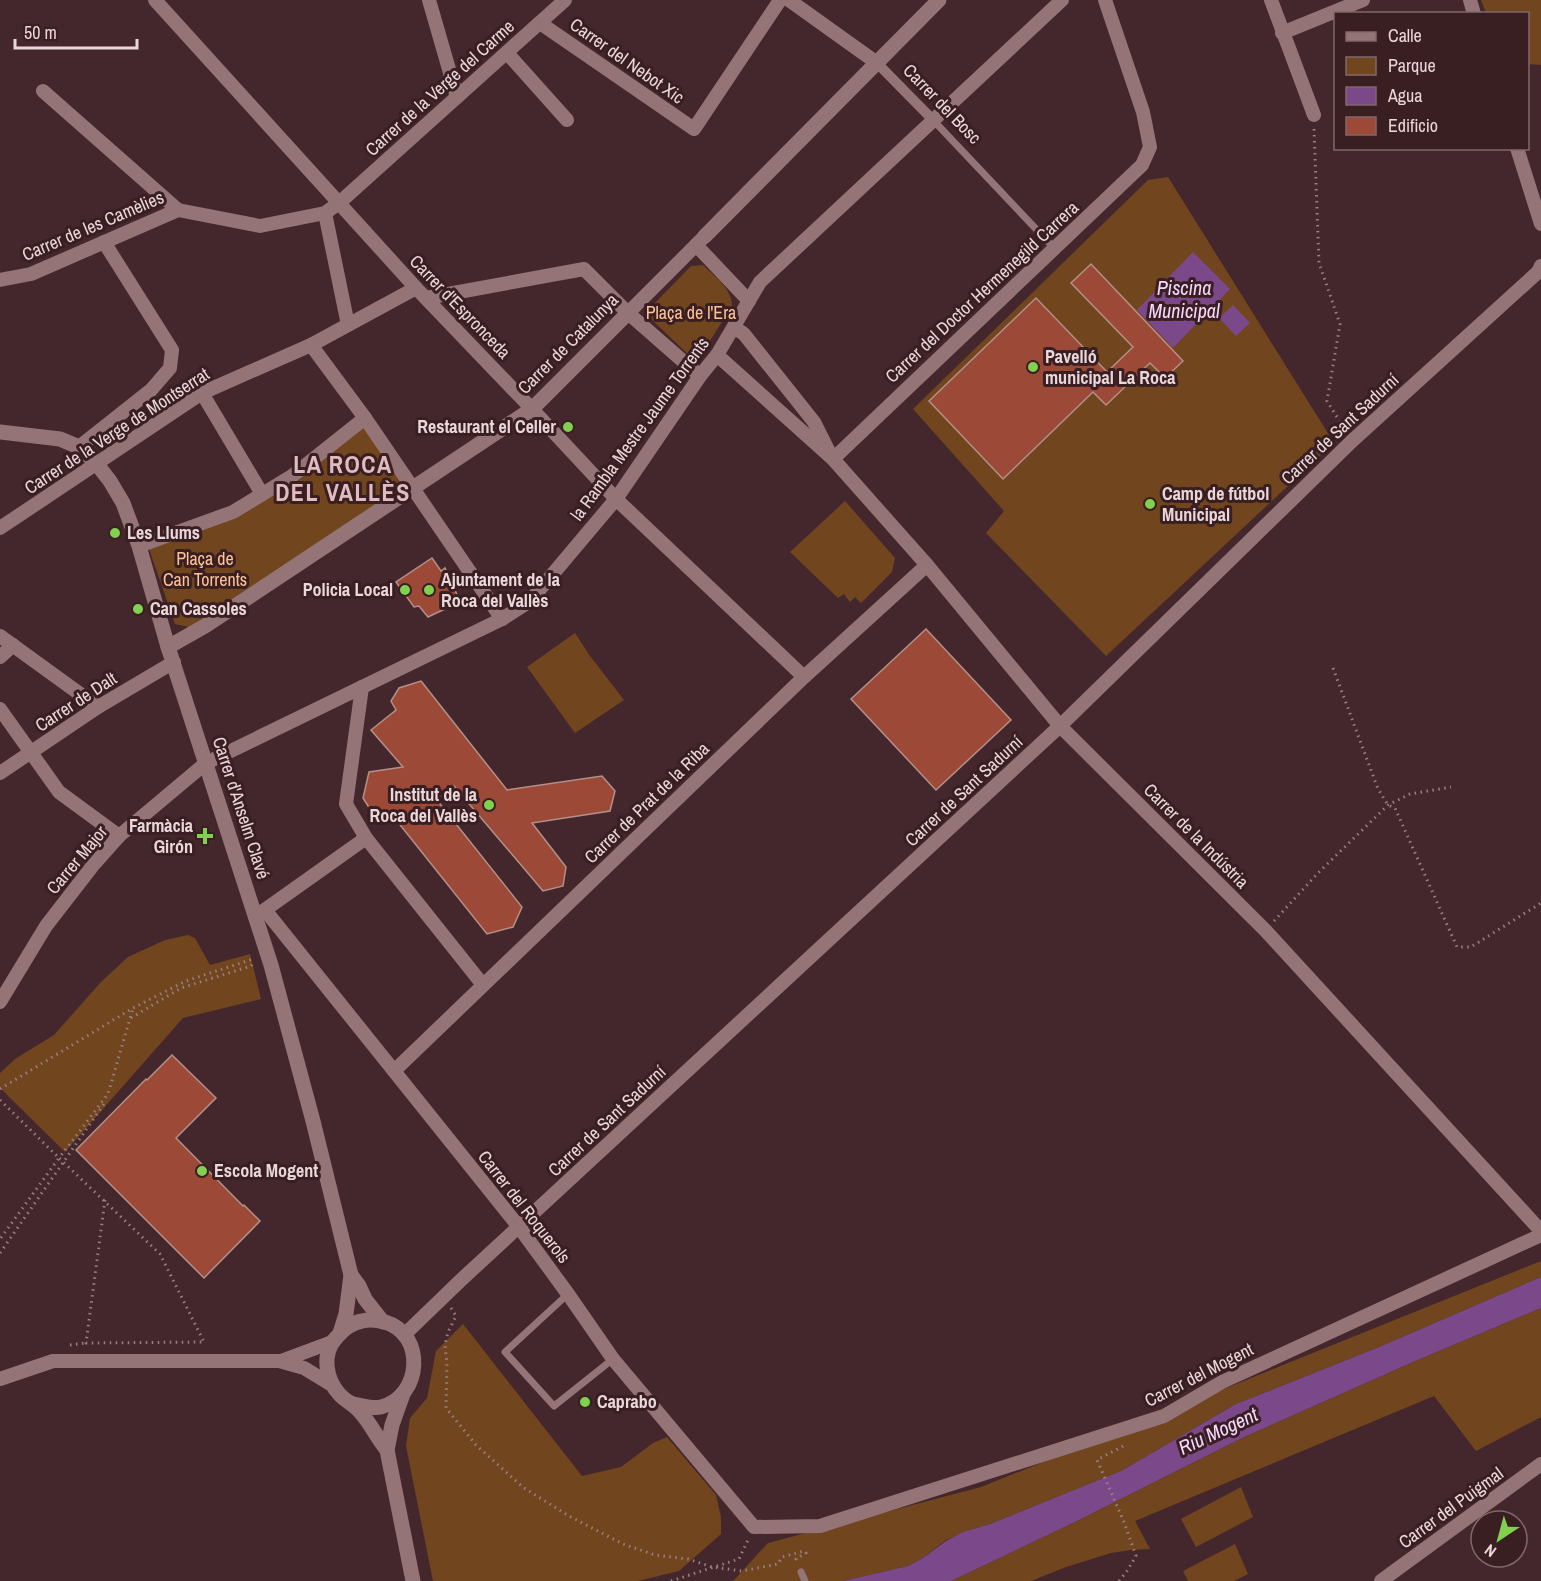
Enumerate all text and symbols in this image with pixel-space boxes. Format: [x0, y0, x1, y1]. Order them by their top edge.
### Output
scale bar [15, 12, 136, 50]
street label: Carrer del Nebot Xic [565, 12, 690, 109]
legend [1334, 12, 1529, 150]
street label: Carrer de la Verge del Carme [360, 14, 520, 161]
text: 50 m [24, 20, 57, 45]
text: Calle [1388, 23, 1422, 48]
text: Parque [1388, 53, 1436, 78]
street label: Carrer del Bosc [898, 58, 987, 149]
text: Agua [1387, 83, 1422, 108]
text: Edificio [1388, 113, 1438, 138]
street label: Carrer de les Camèlies [18, 184, 168, 267]
street label: Carrer del Doctor Hermenegild Carrera [880, 195, 1084, 388]
street label: Carrer d'Espronceda [404, 249, 516, 364]
water label: Piscina Municipal [1148, 274, 1220, 324]
street label: Carrer de Catalunya [512, 288, 623, 399]
park label: Plaça de l'Era [646, 300, 736, 325]
street label: la Rambla Mestre Jaume Torrents [564, 332, 715, 526]
place label: Pavelló municipal La Roca [1045, 344, 1176, 390]
marker: Pavelló municipal La Roca [1026, 360, 1040, 374]
street label: Carrer de la Verge de Montserrat [19, 361, 214, 500]
street label: Carrer de Sant Sadurní [1275, 367, 1405, 490]
place label: Restaurant el Celler [417, 414, 556, 439]
marker: Restaurant el Celler [561, 420, 575, 434]
district label: LA ROCA DEL VALLÈS [275, 448, 411, 508]
place label: Camp de fútbol Municipal [1162, 481, 1269, 527]
marker: Camp de fútbol Municipal [1143, 497, 1157, 511]
place label: Les Llums [127, 520, 200, 545]
marker: Les Llums [108, 526, 122, 540]
park label: Plaça de Can Torrents [163, 546, 247, 592]
place label: Ajuntament de la Roca del Vallès [441, 567, 561, 613]
place label: Policia Local [303, 577, 393, 602]
marker: Policia Local [398, 583, 412, 597]
marker: Ajuntament de la Roca del Vallès [422, 583, 436, 597]
place label: Can Cassoles [150, 596, 247, 621]
marker: Can Cassoles [131, 602, 145, 616]
street label: Carrer de Dalt [30, 666, 121, 737]
street label: Carrer de Sant Sadurní [899, 729, 1029, 852]
street label: Carrer d'Anselm Clavé [207, 734, 276, 882]
street label: Carrer de Prat de la Riba [579, 736, 715, 869]
street label: Carrer de la Indústria [1138, 777, 1255, 894]
place label: Institut de la Roca del Vallès [370, 782, 478, 828]
marker: Institut de la Roca del Vallès [482, 798, 496, 812]
place label: Farmàcia Girón [129, 813, 194, 859]
street label: Carrer Major [40, 820, 113, 899]
marker: Farmàcia Girón [198, 829, 212, 843]
street label: Carrer de Sant Sadurní [542, 1059, 672, 1182]
street label: Carrer del Roquerols [472, 1145, 576, 1268]
place label: Escola Mogent [214, 1158, 318, 1183]
marker: Escola Mogent [195, 1164, 209, 1178]
street label: Carrer del Mogent [1140, 1336, 1257, 1413]
place label: Caprabo [597, 1389, 657, 1414]
marker: Caprabo [578, 1395, 592, 1409]
water label: Riu Mogent [1174, 1400, 1262, 1461]
street label: Carrer del Puigmal [1393, 1461, 1508, 1554]
north arrow [1469, 1509, 1529, 1569]
text: N [1480, 1539, 1500, 1563]

